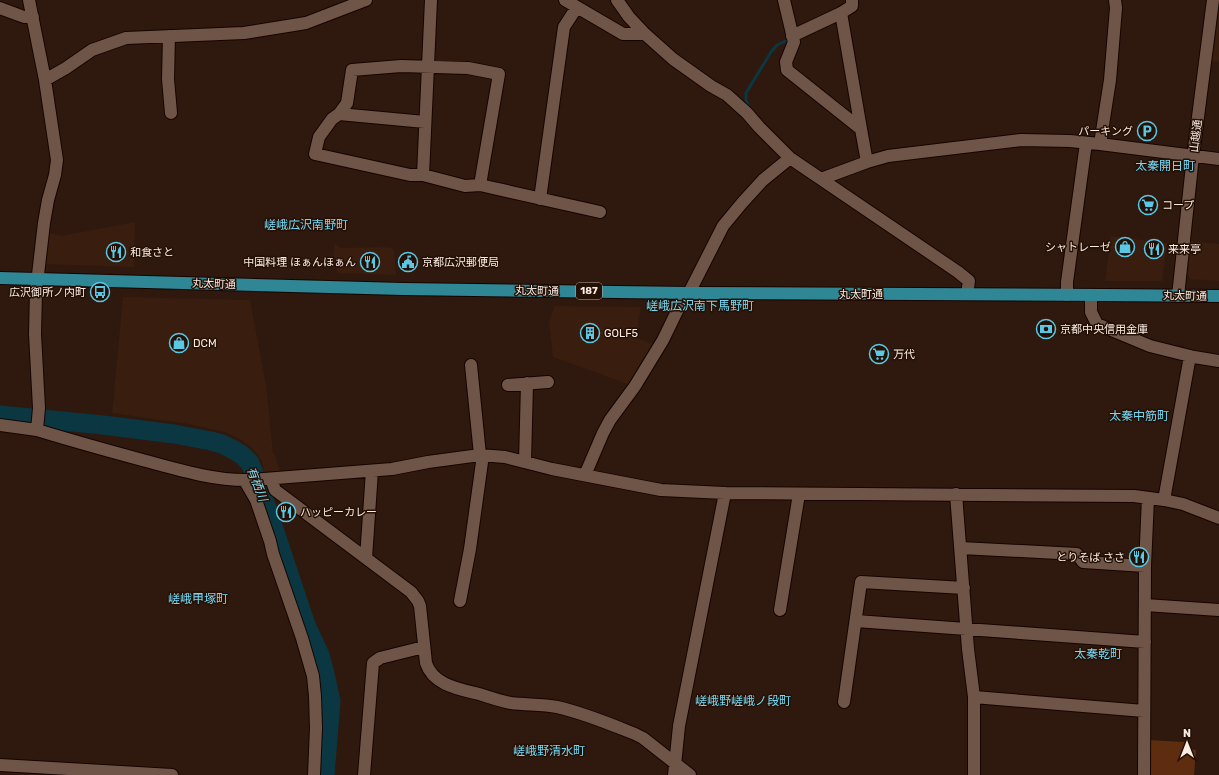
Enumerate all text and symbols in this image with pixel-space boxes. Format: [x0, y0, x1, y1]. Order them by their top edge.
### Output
street label: 山越通 [1188, 119, 1204, 153]
parking icon: パーキング [1136, 120, 1158, 142]
place label: パーキング [1078, 125, 1133, 138]
district label: 太秦開日町 [1135, 159, 1195, 173]
supermarket icon: コープ [1137, 194, 1159, 216]
place label: コープ [1162, 199, 1194, 212]
district label: 嵯峨広沢南野町 [264, 218, 348, 232]
shop icon: シャトレーゼ [1114, 236, 1136, 258]
restaurant icon: 来来亭 [1143, 238, 1165, 260]
restaurant icon: 和食さと [105, 241, 127, 263]
place label: シャトレーゼ [1045, 241, 1111, 254]
place label: 来来亭 [1168, 243, 1201, 256]
place label: 和食さと [130, 246, 174, 259]
restaurant icon: 中国料理 ほぁんほぁん [359, 251, 381, 273]
public building icon: 京都広沢郵便局 [397, 251, 419, 273]
place label: 中国料理 ほぁんほぁん [243, 256, 356, 269]
place label: 京都広沢郵便局 [422, 256, 499, 269]
street label: 丸太町通 [192, 277, 236, 291]
bus stop icon: 広沢御所ノ内町 [89, 281, 111, 303]
road number: 187 [576, 283, 602, 299]
street label: 丸太町通 [515, 284, 559, 298]
place label: 広沢御所ノ内町 [9, 286, 86, 299]
street label: 丸太町通 [839, 288, 883, 301]
street label: 丸太町通 [1163, 289, 1207, 303]
district label: 嵯峨広沢南下馬野町 [646, 299, 754, 313]
bank icon: 京都中央信用金庫 [1035, 318, 1057, 340]
building icon: GOLF5 [579, 322, 601, 344]
place label: 京都中央信用金庫 [1060, 323, 1148, 336]
place label: GOLF5 [604, 327, 639, 340]
shop icon: DCM [168, 332, 190, 354]
place label: DCM [193, 337, 217, 350]
supermarket icon: 万代 [868, 343, 890, 365]
place label: 万代 [893, 348, 915, 361]
district label: 太秦中筋町 [1109, 409, 1169, 423]
water label: 有栖川 [244, 465, 271, 505]
restaurant icon: ハッピーカレー [275, 501, 297, 523]
place label: ハッピーカレー [300, 506, 377, 519]
restaurant icon: とりそば ささ [1128, 546, 1150, 568]
place label: とりそば ささ [1056, 551, 1125, 564]
district label: 嵯峨甲塚町 [168, 592, 228, 606]
district label: 太秦乾町 [1074, 647, 1122, 661]
district label: 嵯峨野嵯峨ノ段町 [695, 694, 791, 708]
north arrow [1167, 723, 1207, 763]
text: N [1183, 727, 1191, 740]
district label: 嵯峨野清水町 [513, 744, 585, 758]

